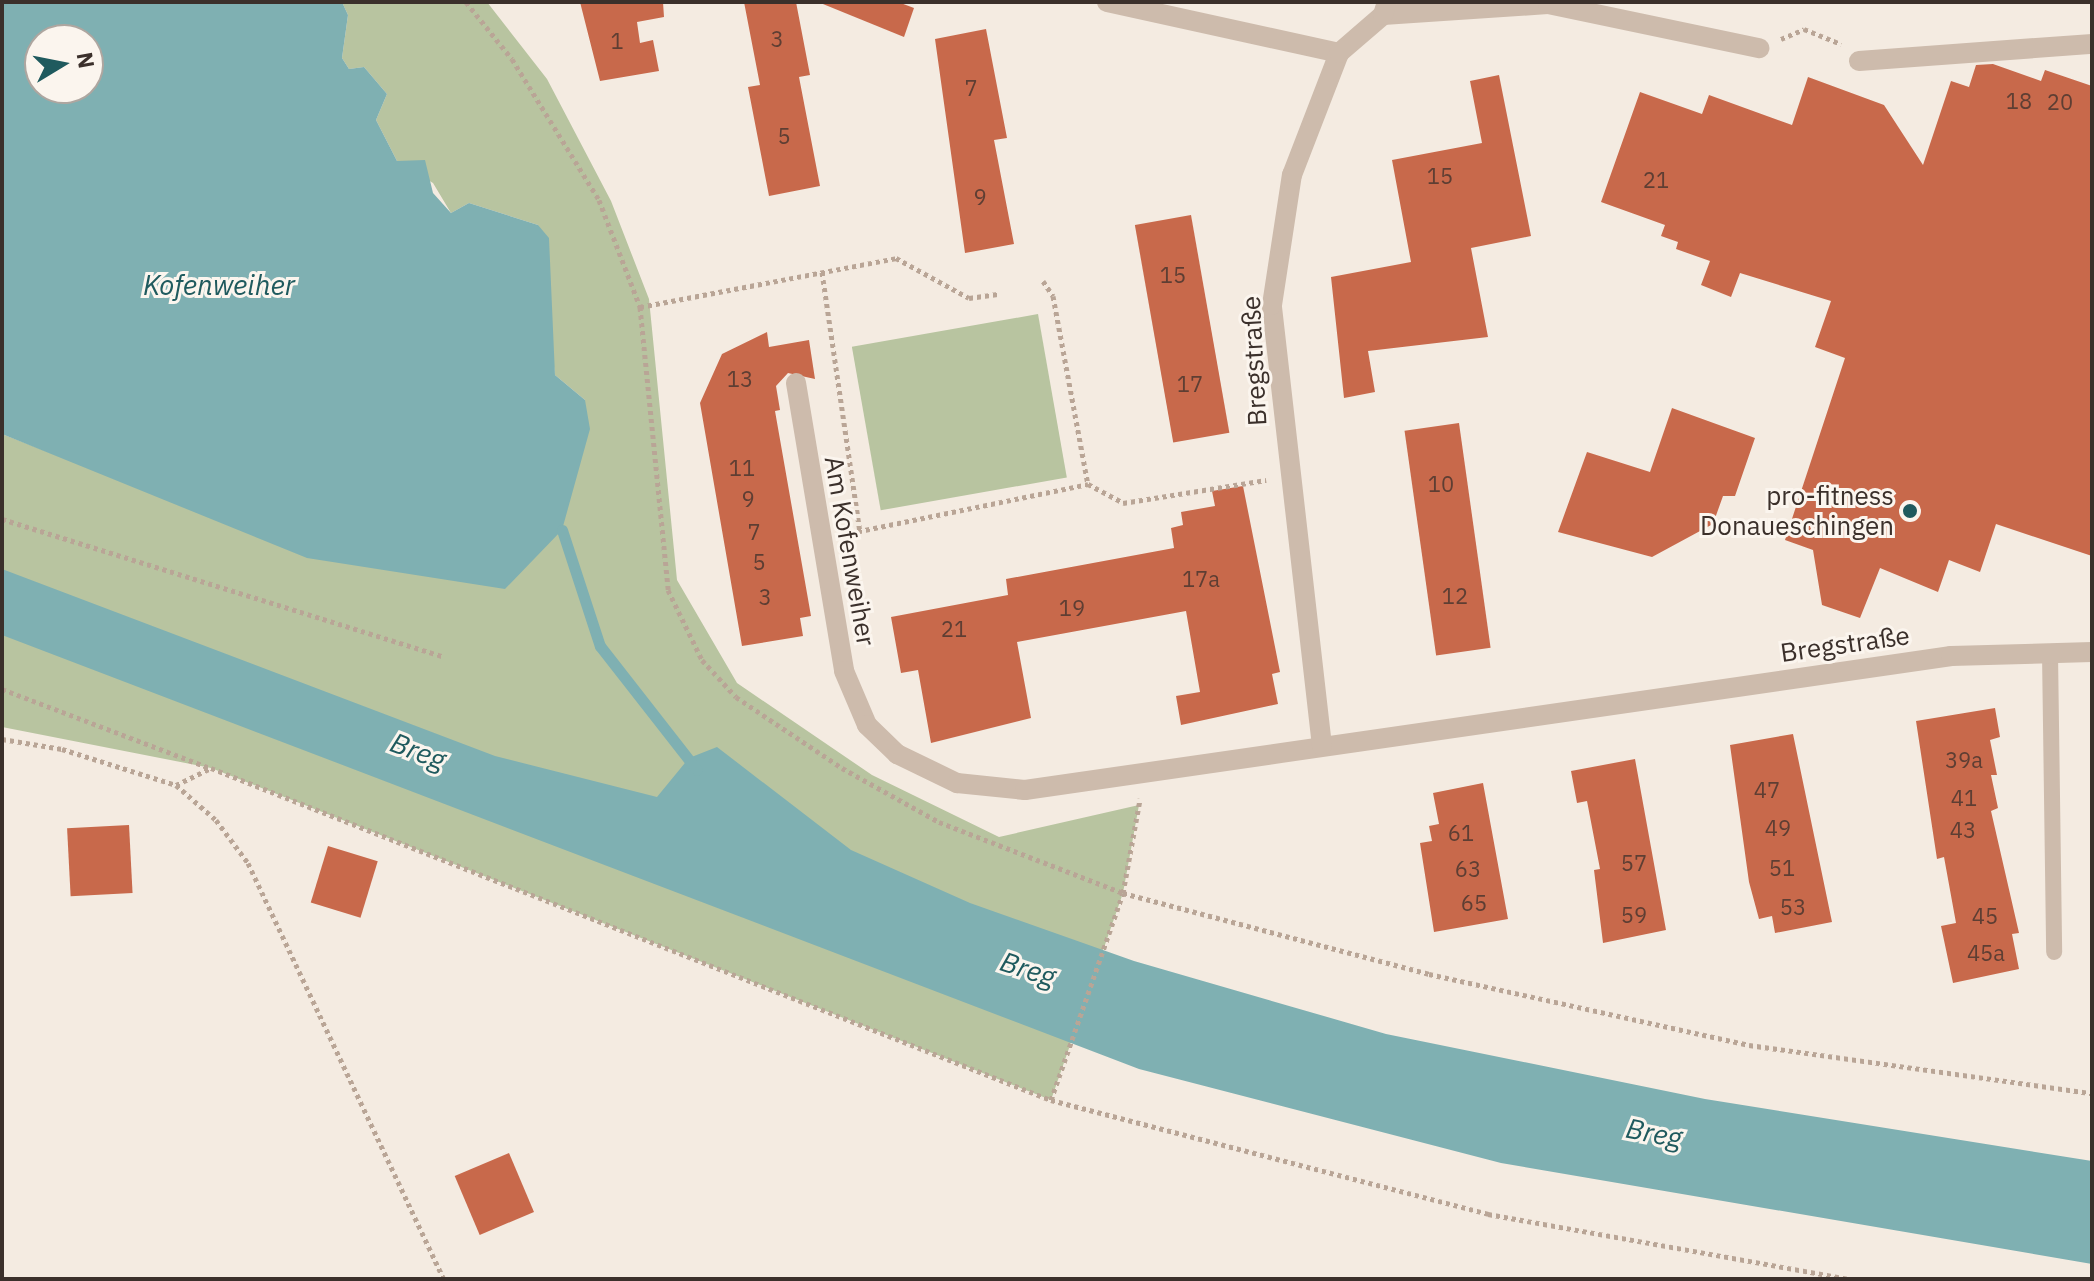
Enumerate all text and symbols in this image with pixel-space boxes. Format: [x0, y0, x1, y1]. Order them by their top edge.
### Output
north arrow [24, 24, 104, 104]
house number: 3 [770, 26, 784, 52]
house number: 1 [610, 28, 624, 54]
text: N [70, 50, 102, 70]
house number: 7 [964, 75, 978, 101]
house number: 18 [2006, 88, 2032, 114]
house number: 20 [2047, 89, 2073, 115]
house number: 5 [777, 123, 791, 149]
house number: 15 [1427, 163, 1453, 189]
house number: 21 [1643, 167, 1669, 193]
house number: 9 [973, 184, 987, 210]
house number: 15 [1160, 262, 1186, 288]
water label: Kofenweiher [143, 268, 295, 302]
street label: Bregstraße [1235, 295, 1273, 427]
house number: 13 [727, 366, 753, 392]
house number: 17 [1177, 371, 1203, 397]
street label: Am Kofenweiher [818, 454, 882, 648]
house number: 11 [729, 455, 755, 481]
house number: 10 [1428, 471, 1454, 497]
place label: pro-fitness Donaueschingen [1700, 480, 1894, 542]
house number: 9 [741, 486, 755, 512]
marker: pro-fitness Donaueschingen [1901, 502, 1919, 520]
house number: 7 [747, 519, 761, 545]
house number: 5 [752, 549, 766, 575]
house number: 17a [1182, 566, 1220, 592]
house number: 12 [1442, 583, 1468, 609]
house number: 3 [758, 584, 772, 610]
house number: 19 [1059, 595, 1085, 621]
house number: 21 [941, 616, 967, 642]
street label: Bregstraße [1778, 619, 1912, 669]
water label: Breg [386, 725, 450, 777]
house number: 39a [1945, 747, 1983, 773]
house number: 47 [1754, 777, 1780, 803]
house number: 41 [1951, 785, 1977, 811]
house number: 49 [1765, 815, 1791, 841]
house number: 43 [1950, 817, 1976, 843]
house number: 61 [1448, 820, 1474, 846]
house number: 57 [1621, 850, 1647, 876]
house number: 51 [1769, 855, 1795, 881]
house number: 63 [1455, 856, 1481, 882]
house number: 65 [1461, 890, 1487, 916]
house number: 53 [1780, 894, 1806, 920]
house number: 59 [1621, 902, 1647, 928]
house number: 45 [1972, 903, 1998, 929]
house number: 45a [1967, 940, 2005, 966]
water label: Breg [996, 944, 1060, 994]
water label: Breg [1623, 1111, 1685, 1155]

